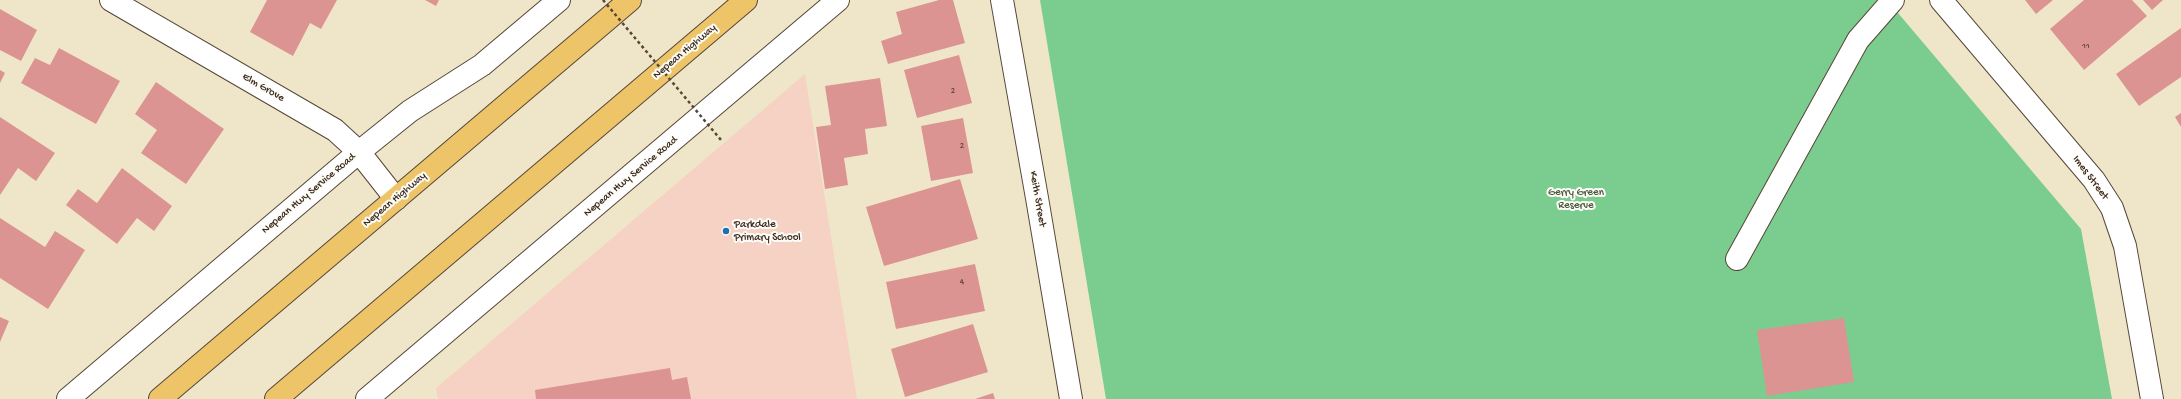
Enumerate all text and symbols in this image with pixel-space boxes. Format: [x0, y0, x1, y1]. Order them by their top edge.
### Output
street label: Nepean Highway [651, 22, 719, 82]
house number: 11 [2082, 42, 2090, 52]
street label: Elm Grove [239, 71, 287, 105]
house number: 2 [951, 87, 955, 97]
street label: Nepean Hwy Service Road [581, 134, 681, 220]
house number: 2 [960, 142, 964, 152]
street label: Nepean Hwy Service Road [259, 151, 359, 237]
street label: Imes Street [2069, 153, 2111, 203]
street label: Nepean Highway [361, 170, 429, 230]
street label: Keith Street [1026, 170, 1048, 228]
park label: Gerry Green Reserve [1548, 186, 1604, 212]
place label: Parkdale Primary School [734, 218, 801, 244]
marker: Parkdale Primary School [721, 226, 731, 236]
house number: 4 [960, 278, 964, 288]

